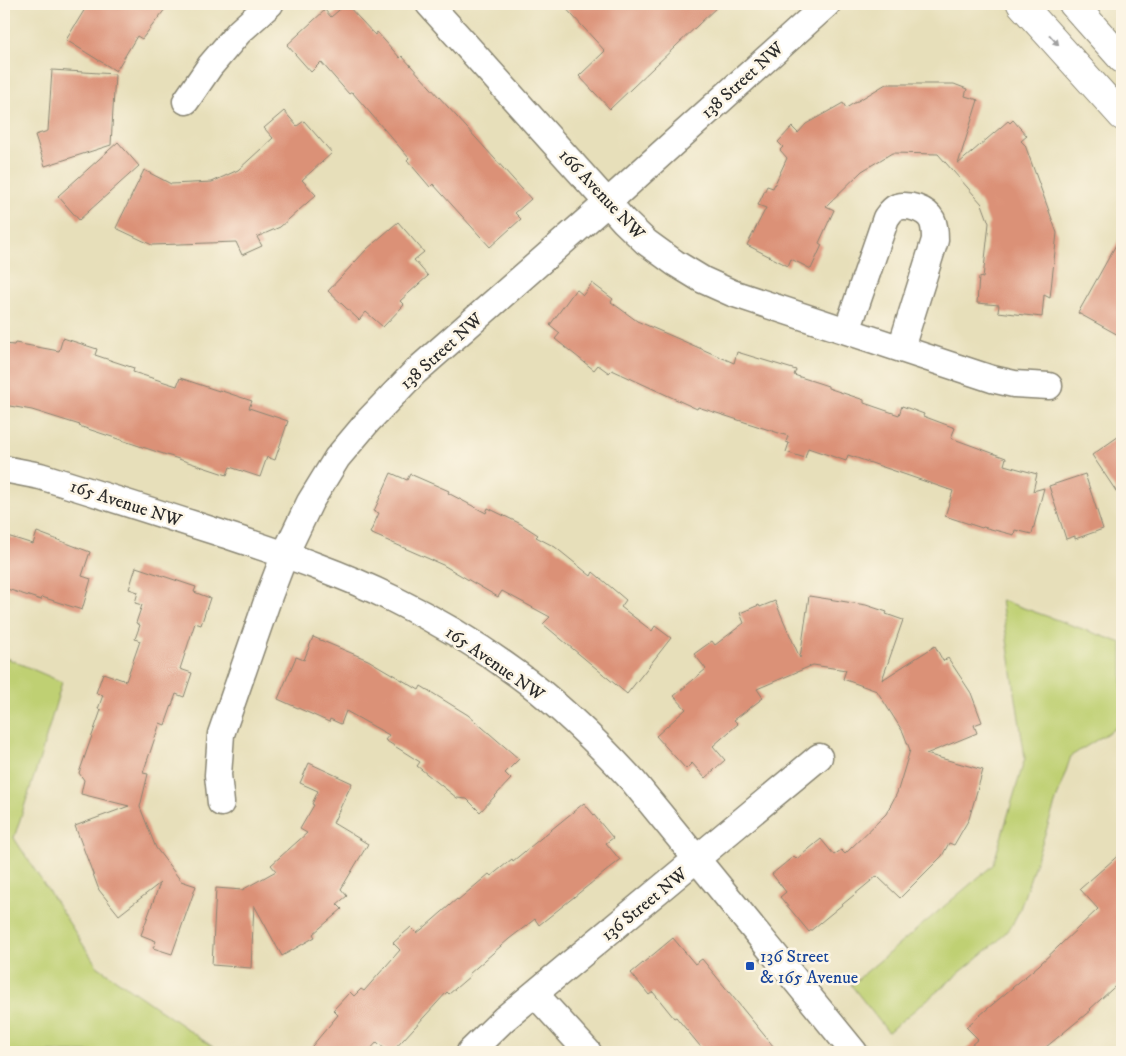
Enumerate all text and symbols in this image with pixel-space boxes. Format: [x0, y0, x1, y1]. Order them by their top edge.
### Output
one-way arrow [1048, 33, 1060, 45]
street label: 138 Street NW [697, 37, 789, 124]
street label: 166 Avenue NW [554, 145, 649, 245]
street label: 138 Street NW [396, 308, 488, 395]
street label: 165 Avenue NW [67, 476, 185, 532]
street label: 165 Avenue NW [441, 622, 549, 706]
street label: 136 Street NW [597, 863, 692, 946]
place label: 136 Street & 165 Avenue [760, 946, 858, 989]
marker: 136 Street & 165 Avenue [744, 960, 756, 972]

